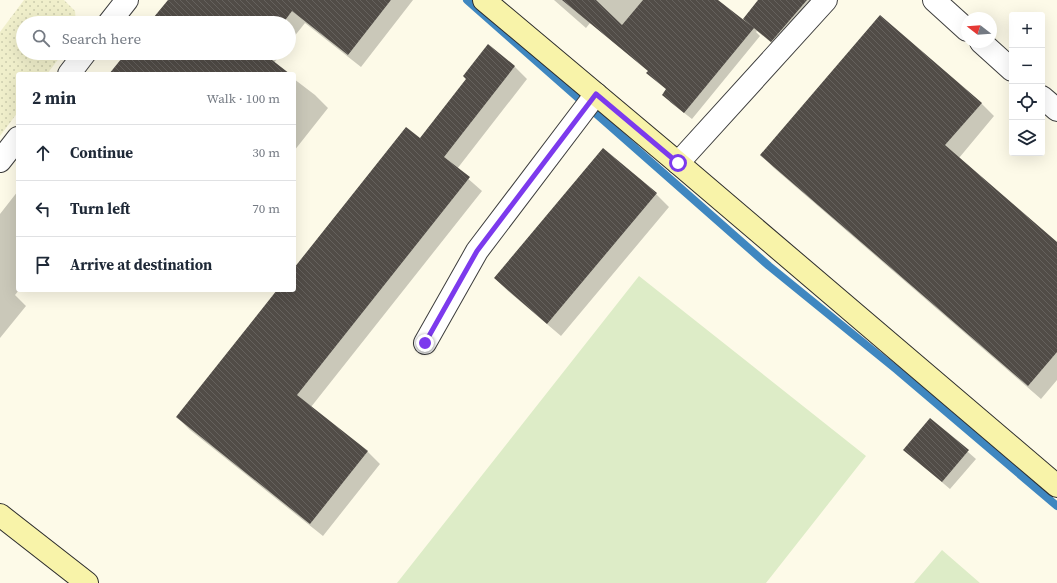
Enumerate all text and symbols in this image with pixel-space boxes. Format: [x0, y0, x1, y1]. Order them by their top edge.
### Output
north arrow [961, 12, 997, 48]
map controls [1009, 12, 1045, 156]
button: + [1009, 12, 1045, 48]
search box [16, 16, 296, 60]
icon: search [30, 27, 52, 49]
text: Search here [62, 28, 141, 49]
button: − [1009, 48, 1045, 84]
button: locate [1009, 84, 1045, 120]
text: 2 min [32, 86, 76, 110]
text: Walk · 100 m [207, 90, 280, 107]
button: layers [1009, 120, 1045, 156]
icon: ahead [32, 142, 54, 164]
text: Continue [70, 142, 133, 163]
text: 30 m [252, 144, 280, 161]
route start [669, 154, 687, 172]
icon: left [32, 198, 54, 220]
text: Turn left [70, 198, 130, 219]
text: 70 m [252, 200, 280, 217]
icon: arrive [32, 254, 54, 276]
text: Arrive at destination [70, 254, 212, 275]
route end [416, 334, 434, 352]

